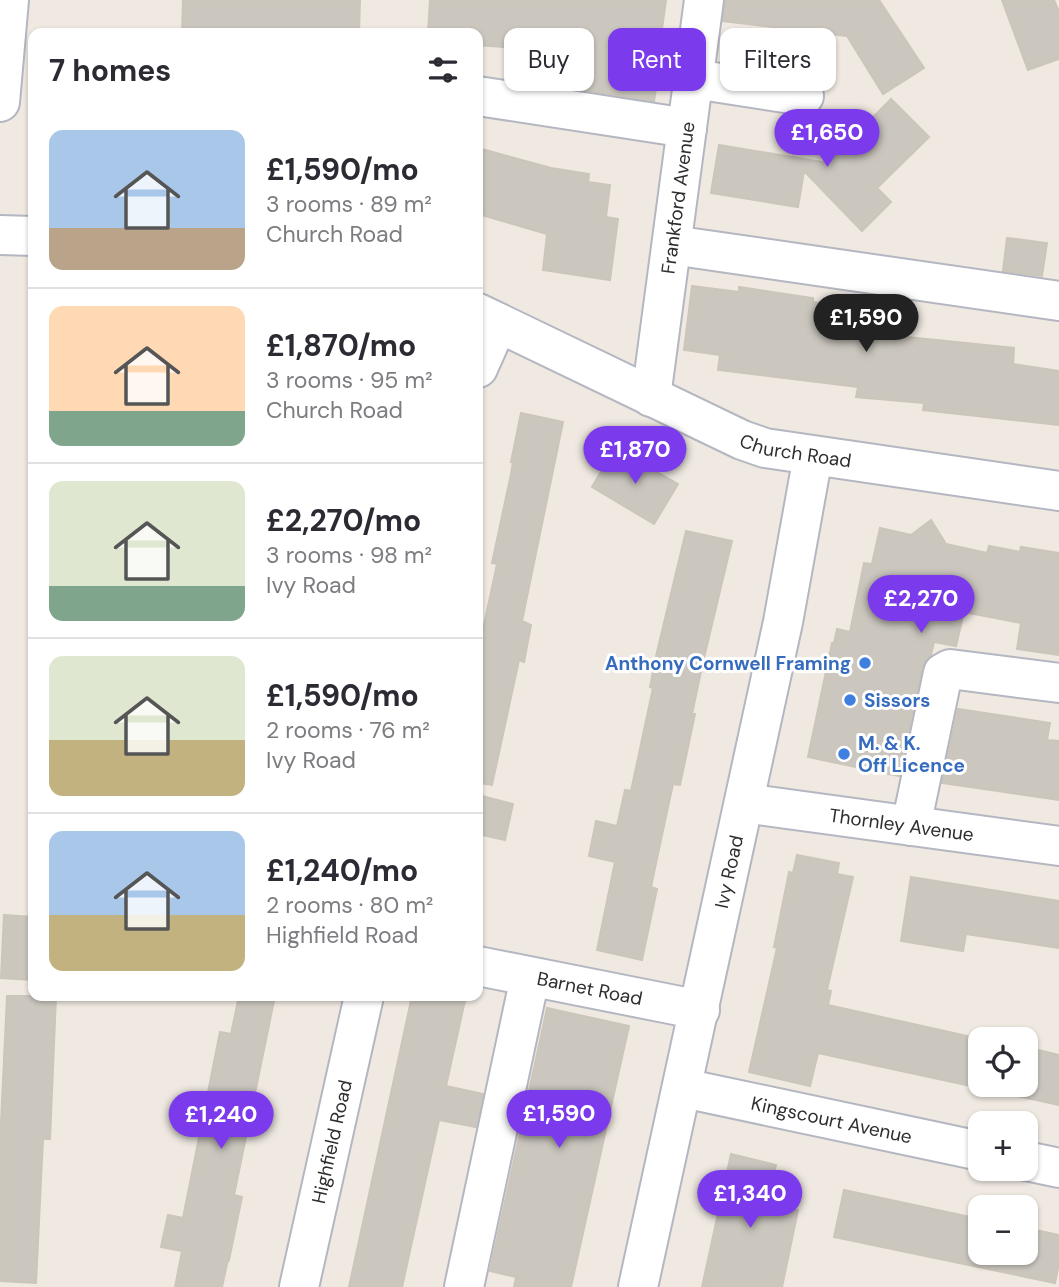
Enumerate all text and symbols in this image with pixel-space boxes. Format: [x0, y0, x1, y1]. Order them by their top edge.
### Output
chip: Buy [504, 28, 594, 91]
chip: Rent [608, 28, 706, 91]
chip: Filters [720, 28, 836, 91]
text: 7 homes [49, 51, 171, 90]
icon: filters [424, 51, 462, 89]
pin: £1,650 [770, 110, 884, 169]
text: £1,650 [790, 117, 864, 147]
street label: Frankford Avenue [655, 120, 700, 276]
text: £1,590/mo [266, 150, 419, 189]
icon: home [105, 158, 189, 242]
text: 3 rooms · 89 m² [266, 189, 432, 219]
text: Church Road [266, 219, 403, 249]
pin: £1,590 [809, 294, 923, 354]
text: £1,590 [829, 302, 903, 332]
text: £1,870/mo [266, 326, 416, 365]
icon: home [105, 334, 189, 418]
text: 3 rooms · 95 m² [266, 365, 433, 395]
text: Church Road [266, 395, 403, 425]
pin: £1,870 [578, 426, 692, 486]
street label: Church Road [736, 428, 853, 473]
text: £1,870 [599, 434, 671, 464]
text: £2,270/mo [266, 501, 421, 540]
icon: home [105, 509, 189, 593]
text: 3 rooms · 98 m² [266, 540, 432, 570]
text: Ivy Road [266, 570, 356, 600]
pin: £2,270 [864, 576, 978, 635]
text: £2,270 [884, 583, 958, 613]
place label: Anthony Cornwell Framing [605, 651, 851, 676]
marker: Anthony Cornwell Framing [857, 655, 873, 671]
text: £1,590/mo [266, 676, 419, 715]
icon: home [105, 684, 189, 768]
place label: Sissors [864, 688, 930, 713]
marker: Sissors [842, 692, 858, 708]
text: 2 rooms · 76 m² [266, 715, 430, 745]
place label: M. & K. Off Licence [858, 731, 965, 778]
text: Ivy Road [266, 745, 356, 775]
marker: M. & K. Off Licence [836, 746, 852, 762]
street label: Thornley Avenue [828, 802, 975, 847]
street label: Ivy Road [708, 833, 749, 911]
text: £1,240/mo [266, 851, 418, 890]
icon: home [105, 859, 189, 943]
text: 2 rooms · 80 m² [266, 890, 433, 920]
text: Highfield Road [266, 920, 418, 950]
street label: Barnet Road [535, 965, 645, 1011]
map controls [968, 1027, 1038, 1265]
button: locate [968, 1027, 1038, 1097]
street label: Highfield Road [306, 1077, 357, 1206]
pin: £1,590 [502, 1090, 616, 1150]
street label: Kingscourt Avenue [749, 1090, 914, 1149]
pin: £1,240 [164, 1092, 278, 1151]
text: £1,590 [522, 1098, 596, 1128]
text: £1,240 [185, 1099, 257, 1129]
button: + [968, 1111, 1038, 1181]
pin: £1,340 [693, 1170, 807, 1230]
text: £1,340 [713, 1178, 787, 1208]
button: − [968, 1195, 1038, 1265]

